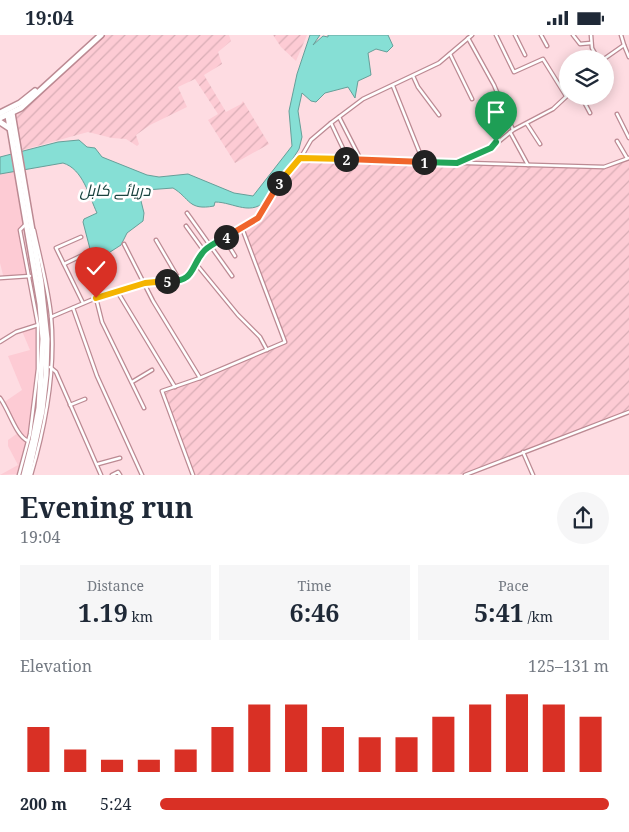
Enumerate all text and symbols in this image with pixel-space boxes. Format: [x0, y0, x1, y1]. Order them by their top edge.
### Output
text: 19:04 [25, 5, 74, 31]
map controls [559, 50, 614, 105]
button: layers [559, 50, 614, 105]
pin [475, 91, 517, 142]
icon: arrive [482, 98, 510, 126]
pin: 2 [334, 147, 358, 171]
pin: 1 [412, 149, 436, 175]
text: 2 [343, 150, 350, 169]
text: 1 [421, 153, 428, 172]
pin: 3 [266, 171, 292, 195]
text: 3 [276, 174, 283, 193]
water label: دریائے کابل [80, 179, 152, 201]
pin: 4 [214, 225, 238, 249]
text: 4 [223, 228, 230, 247]
pin [75, 247, 117, 298]
icon: check [82, 254, 110, 282]
pin: 5 [154, 269, 180, 293]
text: 5 [164, 272, 171, 291]
text: Evening run [20, 488, 193, 526]
button: share [557, 492, 609, 544]
text: 19:04 [20, 526, 60, 548]
text: Distance [87, 576, 144, 595]
text: Time [298, 576, 331, 595]
text: Pace [498, 576, 529, 595]
text: 1.19 [78, 595, 128, 629]
text: 6:46 [290, 595, 339, 629]
text: 5:41 [474, 595, 524, 629]
text: km [128, 607, 153, 626]
text: /km [524, 607, 553, 626]
text: Elevation [20, 655, 92, 677]
text: 125–131 m [528, 655, 609, 677]
text: 200 m [20, 793, 67, 815]
text: 5:24 [100, 793, 131, 815]

